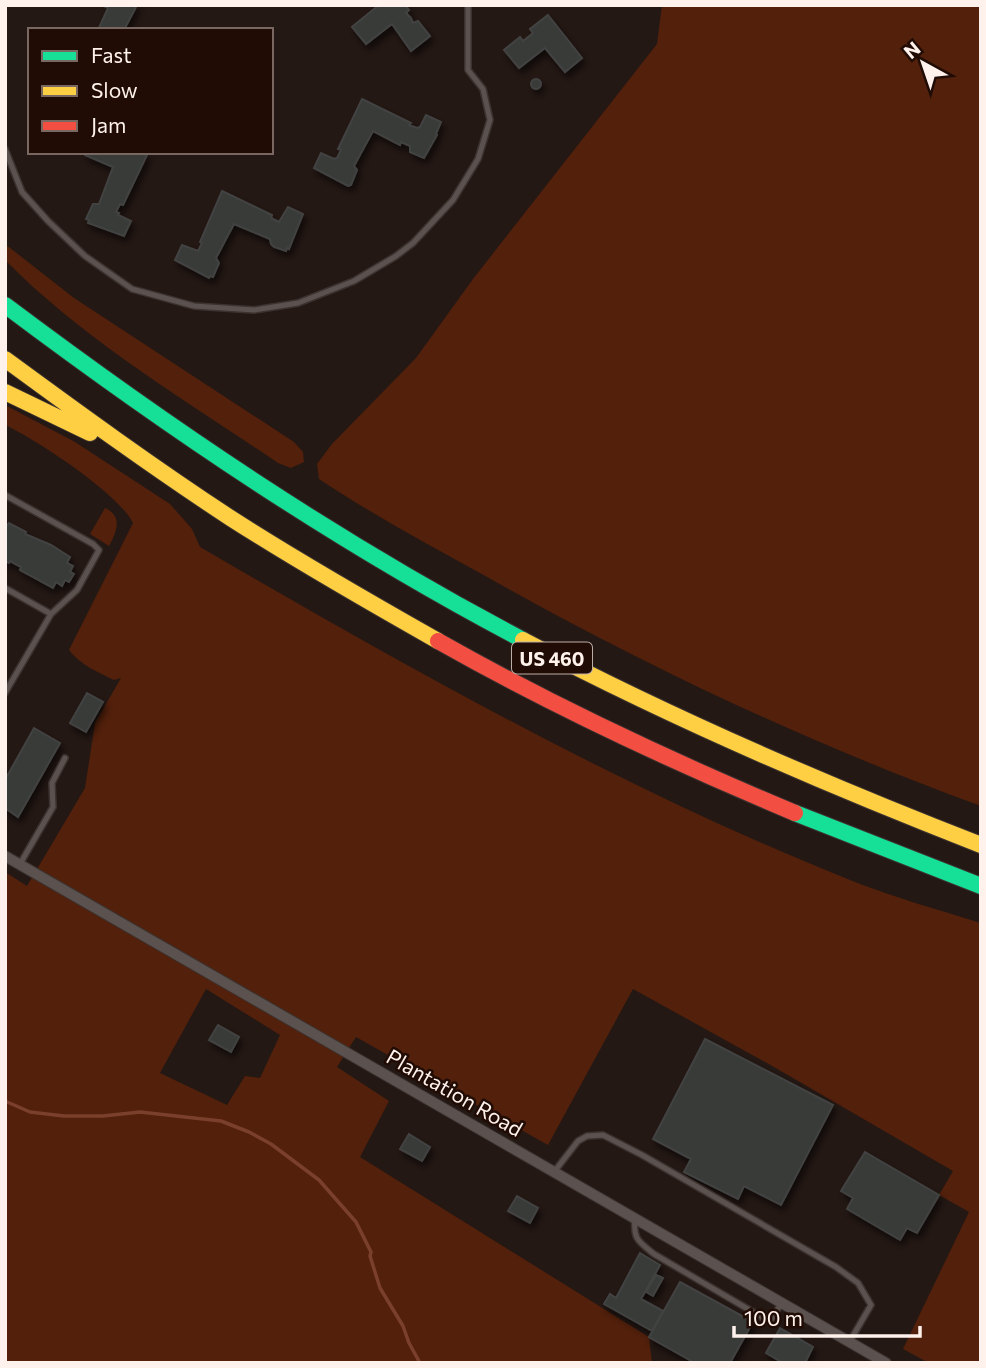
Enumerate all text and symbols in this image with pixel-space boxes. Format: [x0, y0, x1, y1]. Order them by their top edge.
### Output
legend [28, 28, 273, 154]
north arrow [888, 28, 958, 98]
text: N [899, 36, 925, 63]
text: Fast [91, 42, 132, 67]
text: Slow [91, 77, 138, 102]
text: Jam [91, 112, 126, 137]
road number: US 460 [512, 642, 592, 674]
street label: Plantation Road [383, 1043, 527, 1141]
scale bar [734, 1294, 920, 1338]
text: 100 m [744, 1305, 803, 1330]

